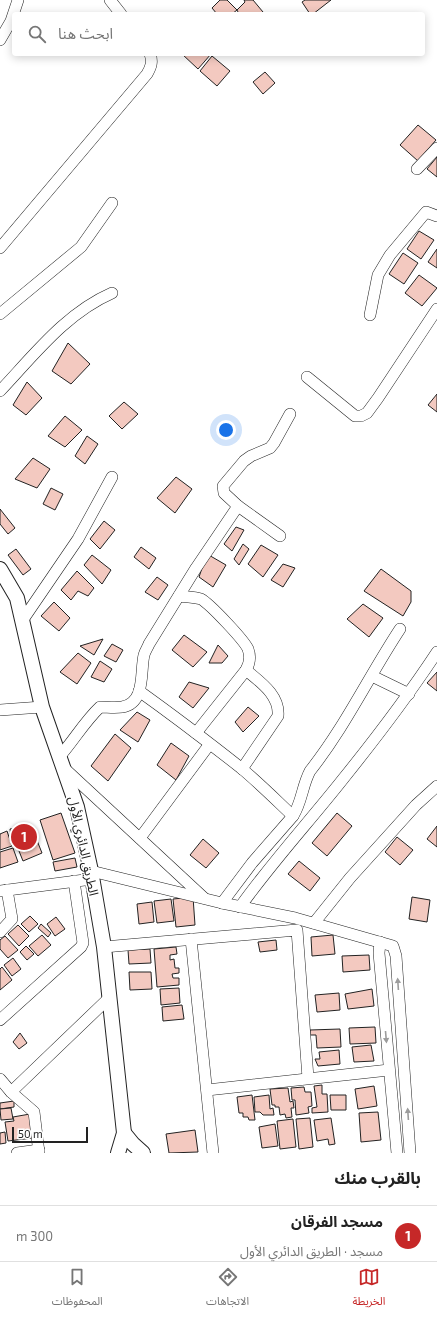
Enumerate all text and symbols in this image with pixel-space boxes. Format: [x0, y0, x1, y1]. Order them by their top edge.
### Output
search box [12, 12, 425, 56]
icon: search [26, 23, 48, 45]
text: ابحث هنا [58, 24, 113, 42]
your location [216, 420, 236, 440]
street label: الطريق الدائري الأول [63, 795, 102, 898]
pin: 1 [11, 822, 37, 852]
one-way arrow [394, 978, 401, 990]
one-way arrow [383, 1031, 390, 1043]
one-way arrow [404, 1108, 411, 1120]
scale bar [12, 1125, 88, 1144]
text: 50 m [18, 1127, 43, 1140]
text: بالقرب منك [334, 1167, 421, 1187]
text: مسجد الفرقان [291, 1212, 383, 1230]
text: 300 m [16, 1228, 53, 1244]
text: 1 [405, 1228, 411, 1244]
text: مسجد · الطريق الدائري الأول [240, 1243, 383, 1259]
tab: المحفوظات [52, 1266, 103, 1313]
tab: الاتجاهات [206, 1266, 249, 1313]
tab: الخريطة [352, 1266, 385, 1313]

